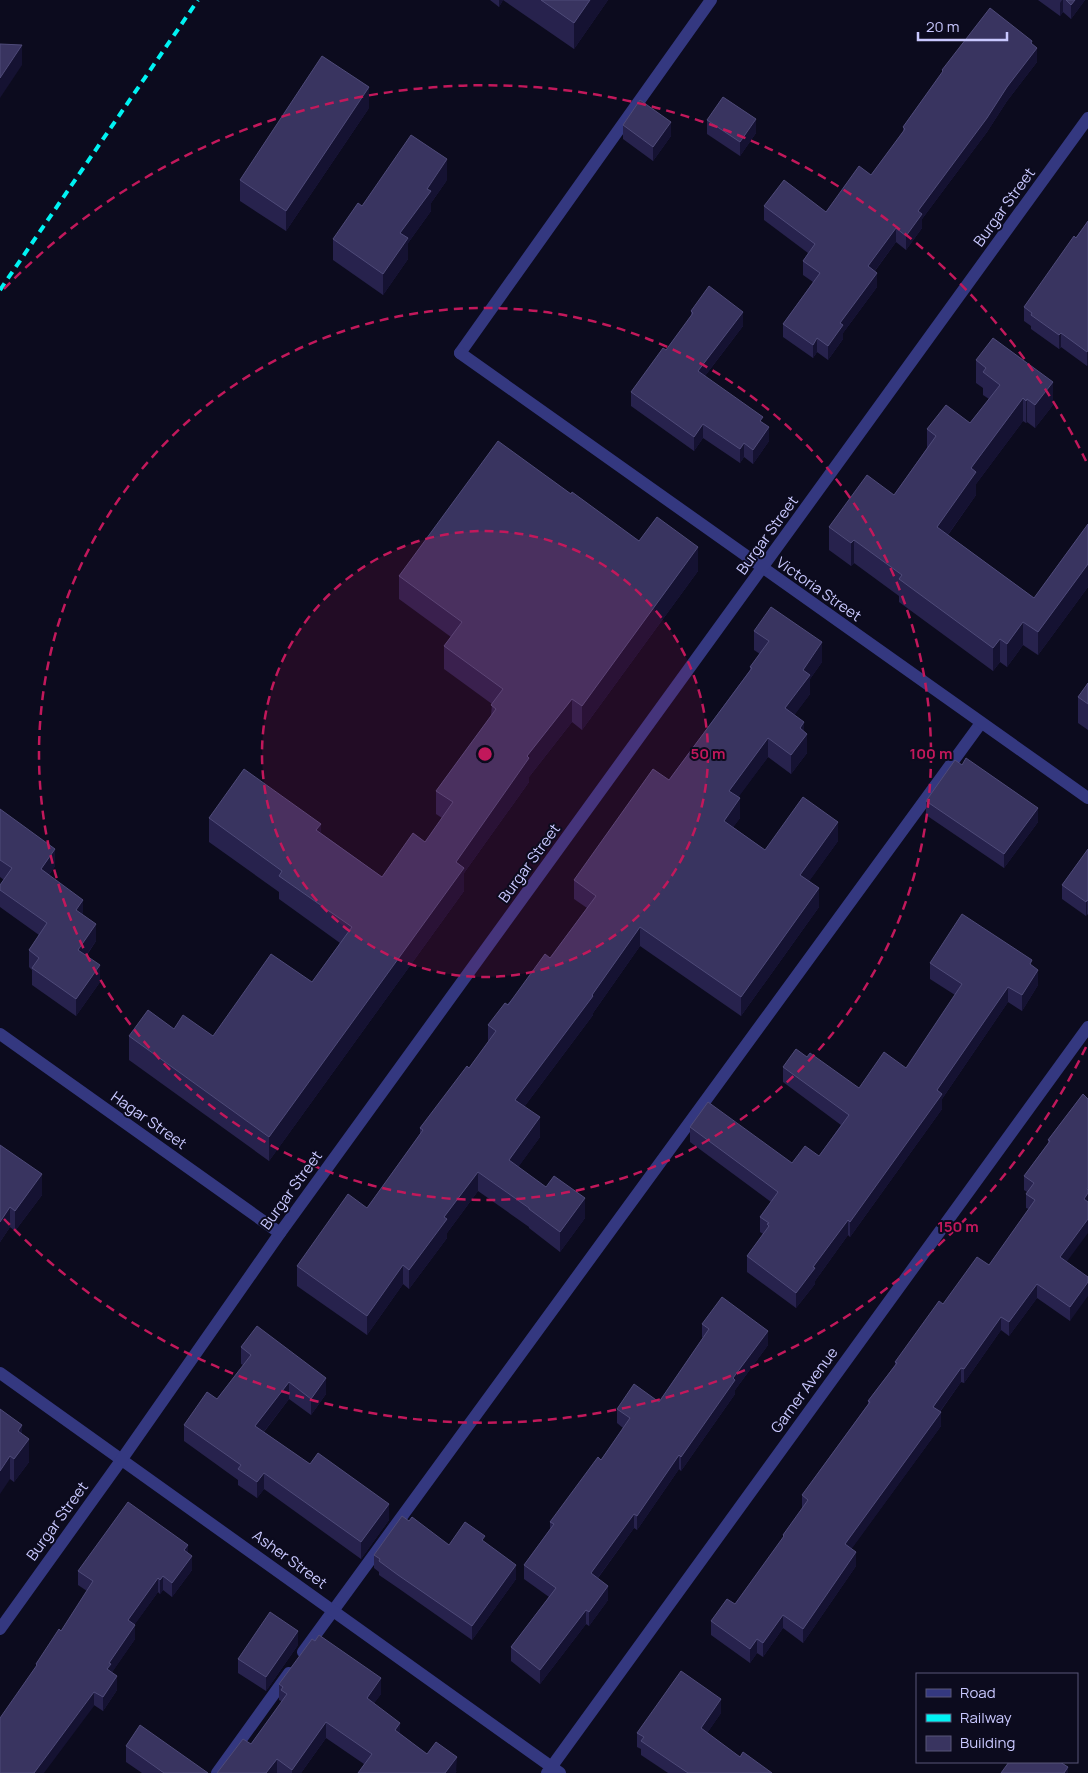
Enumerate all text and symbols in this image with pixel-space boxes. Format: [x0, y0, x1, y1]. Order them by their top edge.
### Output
scale bar [918, 10, 1007, 42]
text: 20 m [926, 16, 959, 37]
street label: Burgar Street [968, 163, 1040, 251]
street label: Burgar Street [731, 491, 803, 579]
street label: Victoria Street [772, 552, 866, 626]
text: 50 m [690, 743, 726, 764]
text: 100 m [910, 743, 952, 764]
centre of rings [476, 745, 494, 763]
street label: Burgar Street [493, 819, 565, 907]
street label: Hagar Street [107, 1086, 191, 1154]
street label: Burgar Street [255, 1146, 327, 1234]
text: 150 m [937, 1216, 979, 1237]
street label: Garner Avenue [766, 1343, 843, 1437]
street label: Burgar Street [21, 1477, 93, 1565]
street label: Asher Street [248, 1525, 332, 1593]
legend [916, 1673, 1078, 1763]
text: Road [960, 1682, 996, 1703]
text: Railway [960, 1707, 1012, 1728]
text: Building [960, 1732, 1015, 1753]

